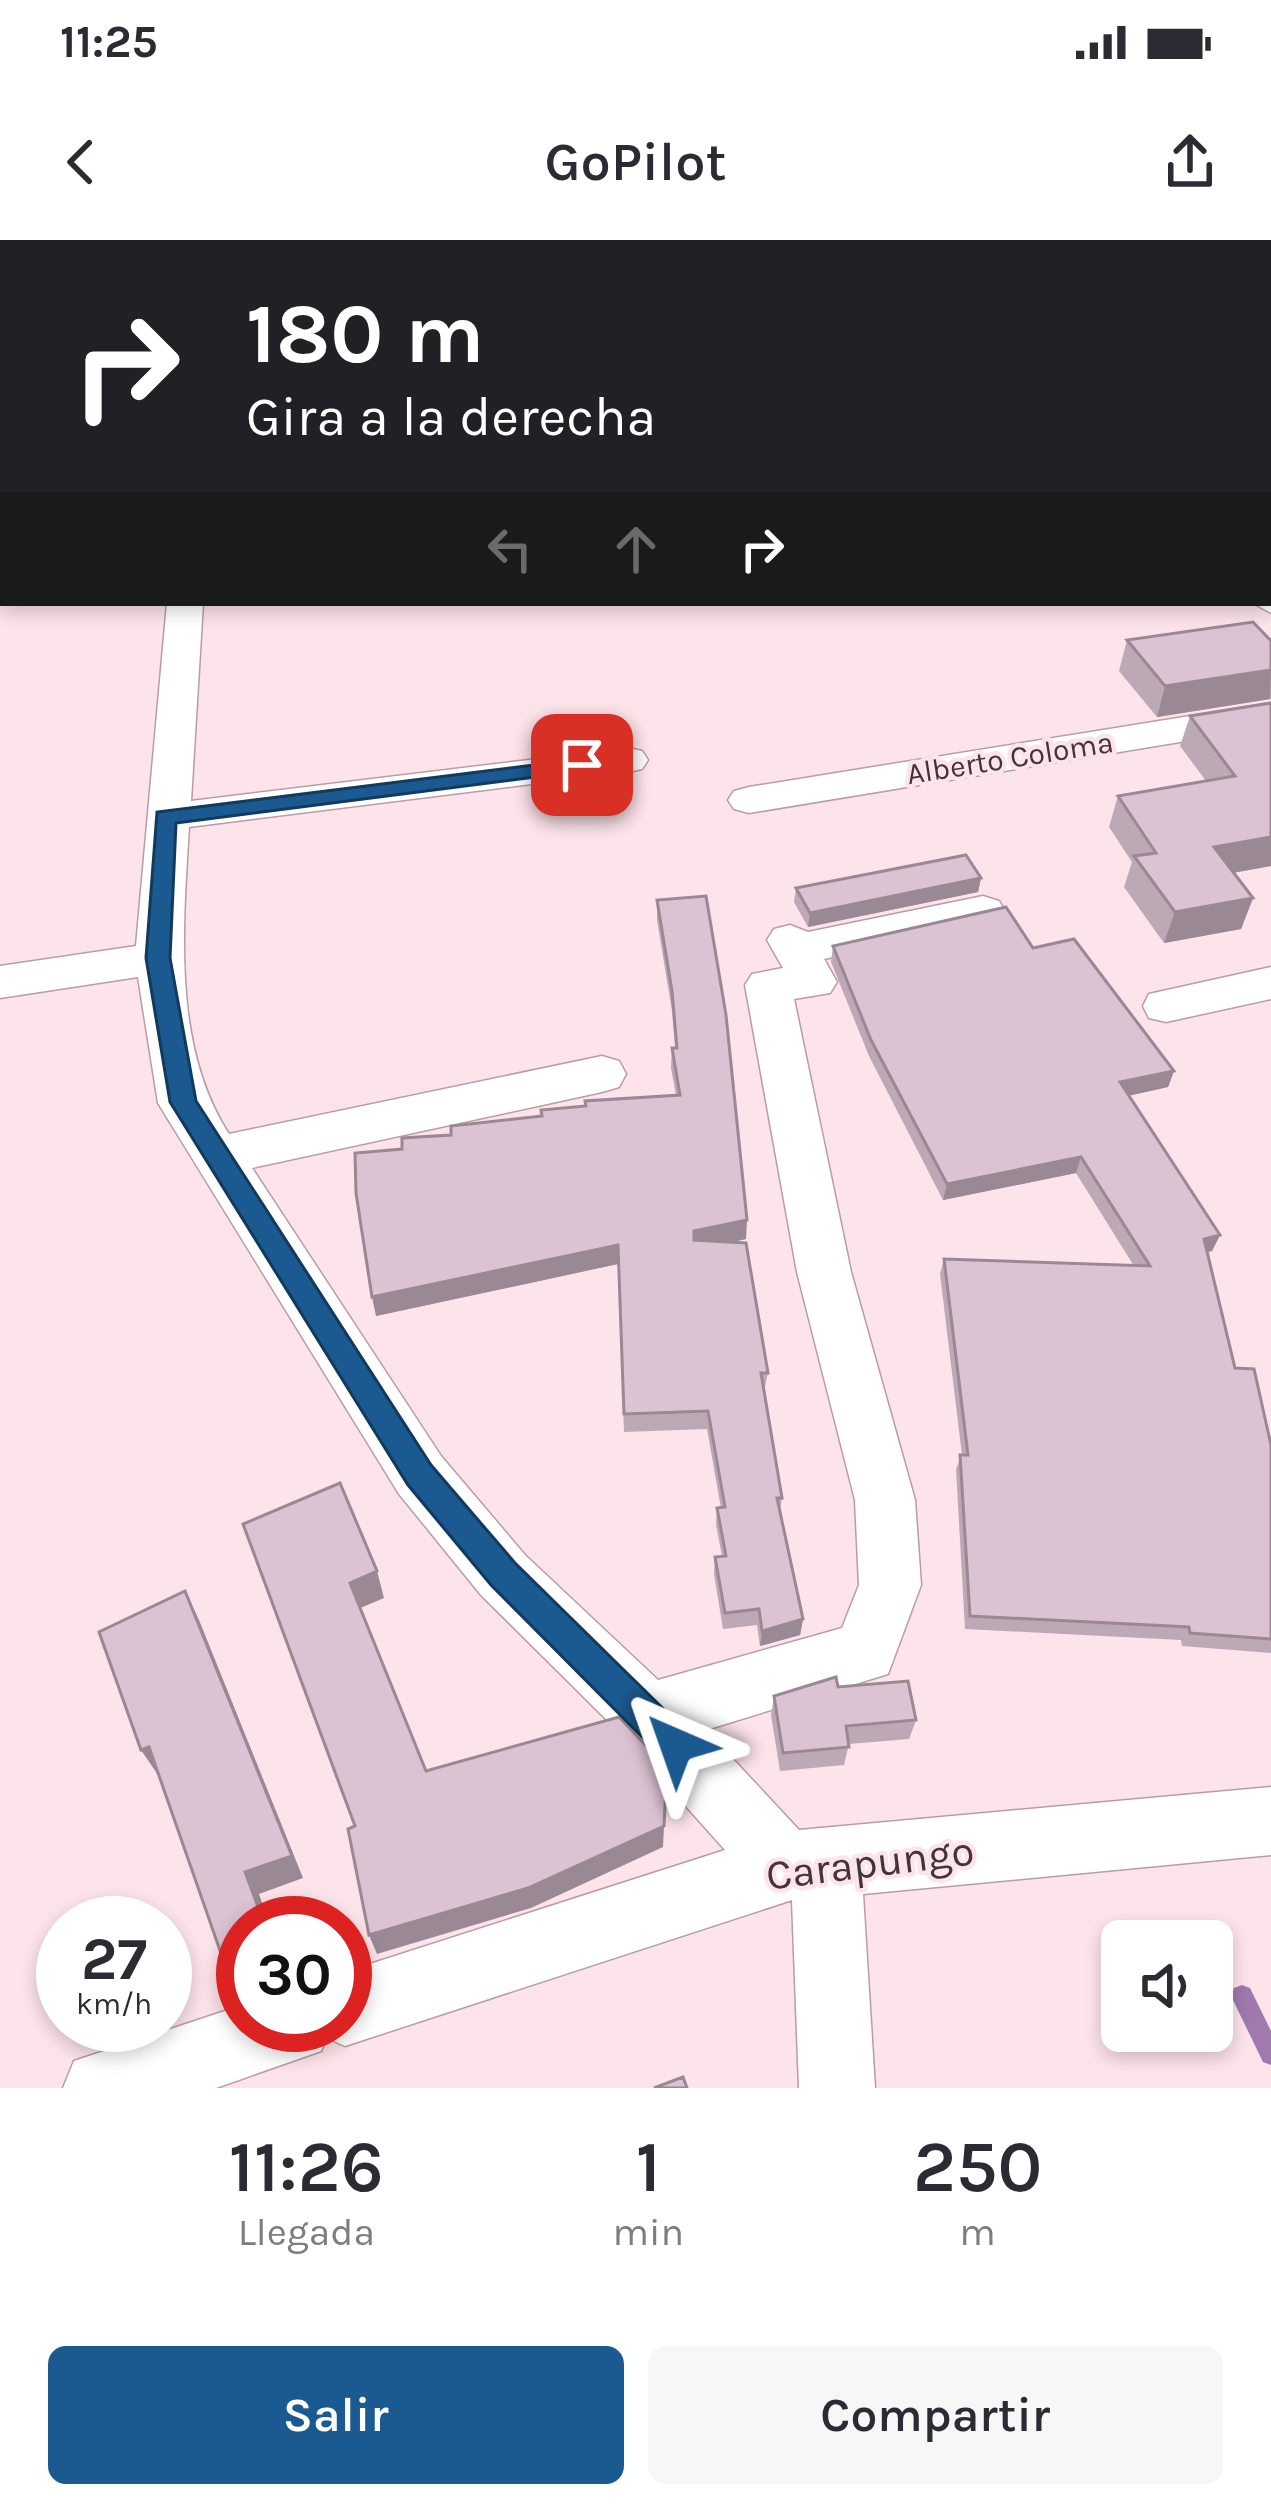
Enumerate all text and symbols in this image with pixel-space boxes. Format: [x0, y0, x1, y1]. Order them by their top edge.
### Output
text: 11:25 [60, 16, 158, 68]
icon: back [48, 129, 114, 195]
icon: share [1157, 129, 1223, 195]
text: GoPilot [545, 130, 726, 194]
text: 180 m [246, 285, 484, 383]
icon: right [48, 288, 204, 444]
text: Gira a la derecha [246, 385, 656, 449]
icon: left [477, 516, 543, 582]
icon: ahead [603, 516, 669, 582]
icon: right [729, 516, 795, 582]
pin [531, 714, 633, 816]
street label: Alberto Coloma [904, 724, 1116, 792]
icon: arrive [549, 732, 615, 798]
position arrow [613, 1682, 739, 1808]
street label: Carapungo [763, 1825, 977, 1901]
speed limit sign: 30 [216, 1896, 372, 2052]
map controls [1101, 1920, 1233, 2052]
button: sound [1101, 1920, 1233, 2052]
text: 27 [81, 1924, 147, 1994]
text: km/h [76, 1986, 152, 2022]
text: 11:26 [229, 2125, 384, 2209]
text: 1 [636, 2125, 661, 2209]
text: 250 [913, 2125, 1042, 2209]
text: Llegada [238, 2209, 375, 2255]
text: min [613, 2209, 684, 2255]
text: m [959, 2209, 996, 2255]
button: Salir [48, 2346, 624, 2484]
button: Compartir [648, 2346, 1223, 2484]

